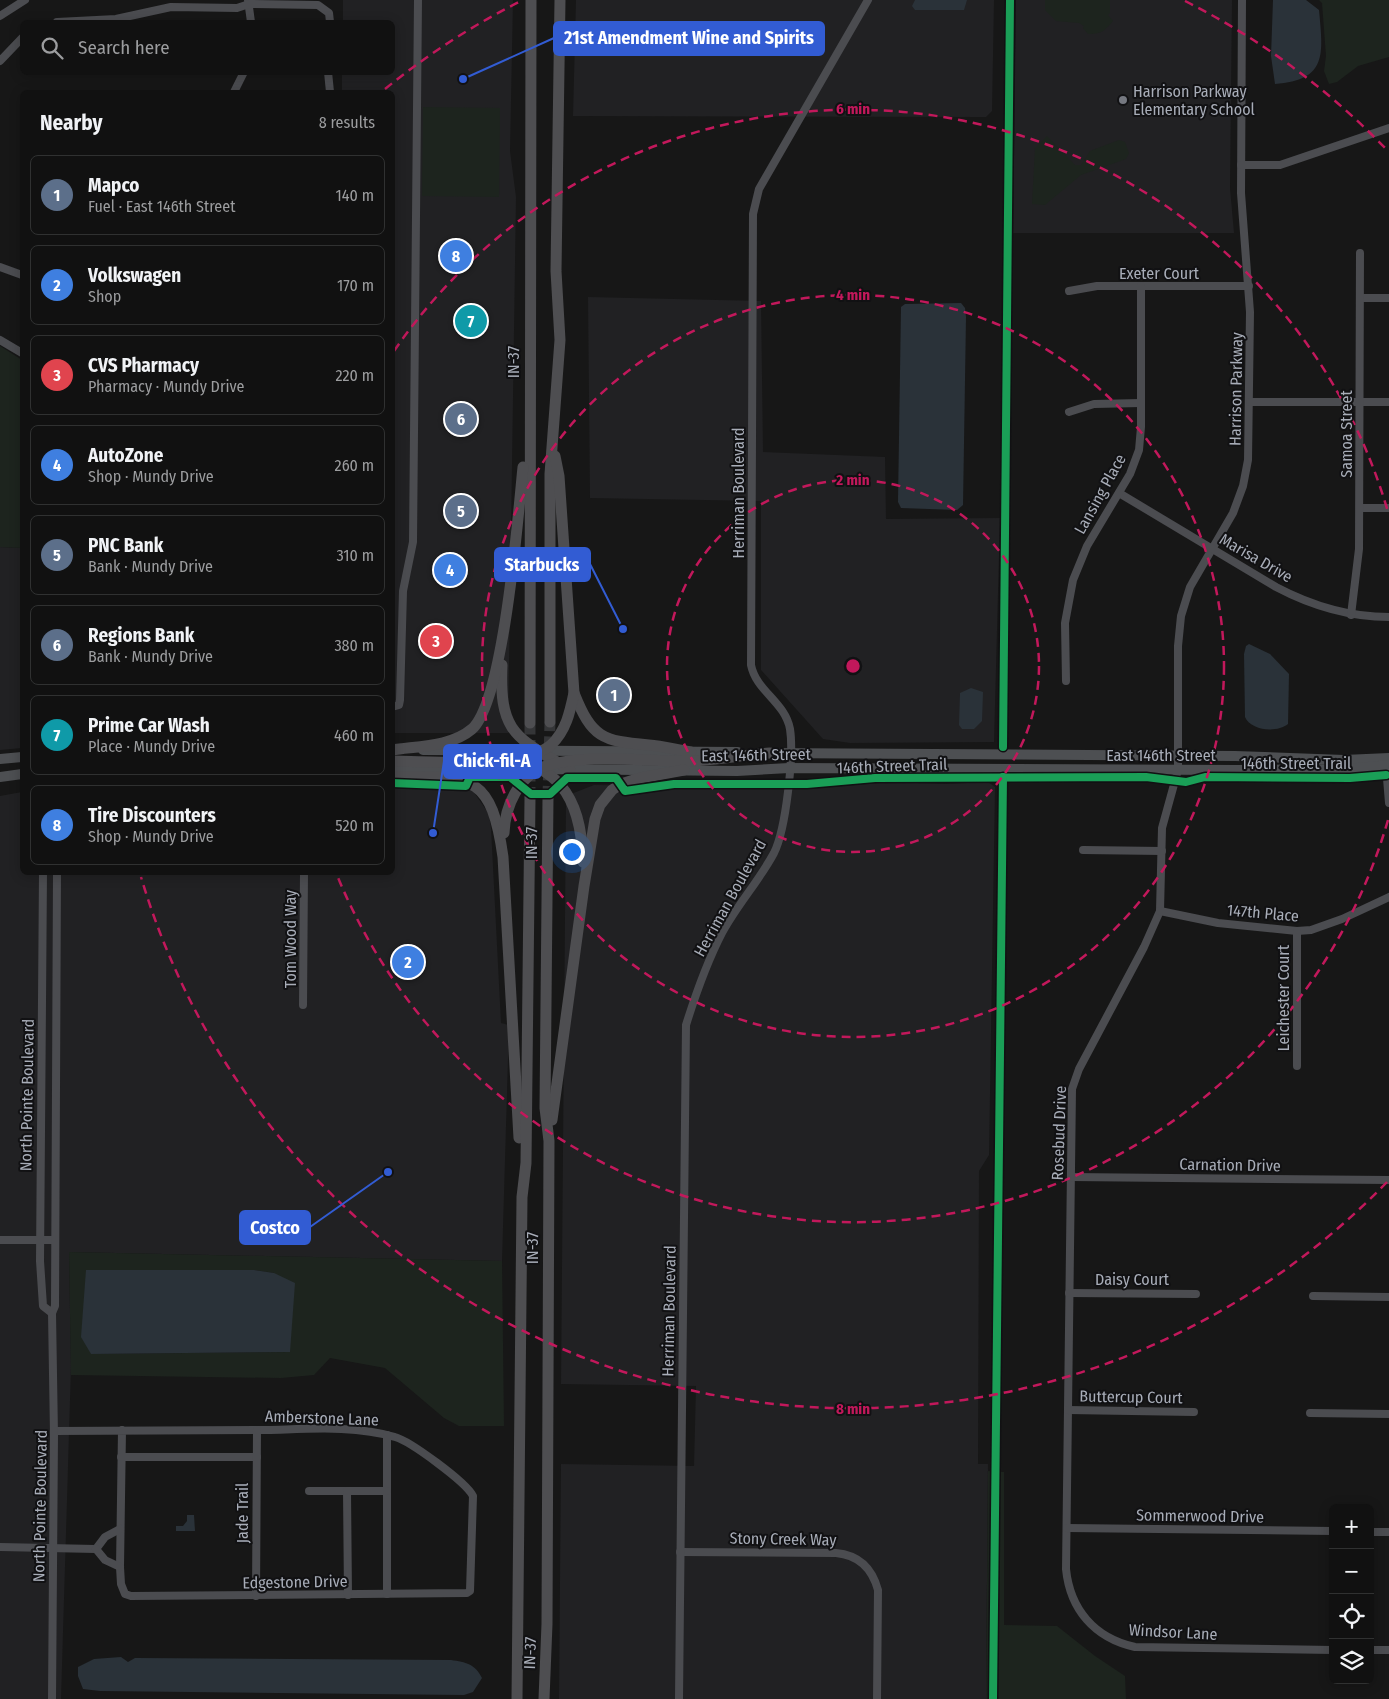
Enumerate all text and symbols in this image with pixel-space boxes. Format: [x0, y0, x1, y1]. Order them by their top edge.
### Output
search box [20, 20, 395, 75]
callout: 21st Amendment Wine and Spirits [554, 22, 824, 55]
text: 21st Amendment Wine and Spirits [563, 27, 814, 49]
icon: search [38, 34, 66, 62]
text: Search here [78, 36, 170, 59]
place label: Harrison Parkway Elementary School [1133, 82, 1255, 119]
marker: Harrison Parkway Elementary School [1117, 94, 1129, 106]
text: 6 min [836, 100, 870, 118]
text: Nearby [40, 110, 102, 136]
text: 8 results [319, 113, 375, 132]
text: Mapco [88, 174, 140, 197]
text: 1 [54, 186, 60, 205]
text: 140 m [336, 186, 374, 205]
text: Fuel · East 146th Street [88, 197, 235, 216]
pin: 8 [440, 237, 472, 275]
text: Volkswagen [88, 264, 181, 287]
street label: Exeter Court [1119, 264, 1200, 283]
text: 2 [53, 276, 61, 295]
text: 170 m [337, 276, 374, 295]
text: 4 min [836, 286, 870, 304]
text: Shop [88, 287, 121, 306]
pin: 7 [455, 302, 487, 340]
street label: Harrison Parkway [1226, 331, 1247, 446]
street label: IN-37 [504, 345, 523, 378]
text: CVS Pharmacy [88, 354, 199, 377]
text: 3 [53, 366, 61, 385]
text: 220 m [335, 366, 374, 385]
text: Pharmacy · Mundy Drive [88, 377, 244, 396]
street label: Samoa Street [1337, 390, 1356, 478]
pin: 6 [445, 400, 477, 438]
street label: Herriman Boulevard [729, 427, 748, 559]
text: AutoZone [88, 444, 163, 467]
street label: Lansing Place [1070, 451, 1130, 537]
text: 4 [53, 456, 61, 475]
text: 260 m [335, 456, 374, 475]
text: Shop · Mundy Drive [88, 467, 214, 486]
text: 2 min [835, 471, 870, 489]
pin: 5 [445, 492, 477, 530]
street label: Marisa Drive [1216, 530, 1296, 587]
text: PNC Bank [88, 534, 163, 557]
text: 5 [53, 546, 61, 565]
text: 310 m [337, 546, 374, 565]
callout: Starbucks [495, 548, 590, 581]
pin: 4 [434, 551, 466, 589]
text: Starbucks [505, 554, 580, 576]
text: Bank · Mundy Drive [88, 557, 213, 576]
pin: 3 [420, 622, 452, 660]
text: Regions Bank [88, 624, 194, 647]
text: 6 [53, 636, 61, 655]
text: 380 m [334, 636, 374, 655]
text: Bank · Mundy Drive [88, 647, 213, 666]
centre of rings [844, 657, 862, 675]
pin: 1 [598, 676, 630, 714]
text: Prime Car Wash [88, 714, 210, 737]
text: 7 [54, 726, 60, 745]
text: 460 m [334, 726, 374, 745]
text: Place · Mundy Drive [88, 737, 215, 756]
callout: Chick-fil-A [444, 745, 541, 778]
street label: East 146th Street [701, 745, 812, 765]
street label: East 146th Street [1106, 746, 1217, 765]
text: Chick-fil-A [453, 750, 531, 772]
street label: 146th Street Trail [1241, 754, 1351, 773]
street label: 146th Street Trail [836, 755, 948, 777]
text: Tire Discounters [88, 804, 216, 827]
text: 8 [53, 816, 61, 835]
text: 520 m [335, 816, 374, 835]
street label: IN-37 [522, 826, 541, 859]
text: Shop · Mundy Drive [88, 827, 214, 846]
street label: Herriman Boulevard [690, 836, 770, 960]
your location [559, 839, 585, 865]
street label: Tom Wood Way [281, 889, 300, 988]
street label: 147th Place [1226, 900, 1300, 926]
pin: 2 [392, 943, 424, 981]
street label: Leichester Court [1274, 944, 1293, 1051]
street label: North Pointe Boulevard [16, 1019, 38, 1171]
street label: Rosebud Drive [1048, 1085, 1070, 1181]
street label: Carnation Drive [1179, 1155, 1281, 1175]
callout: Costco [240, 1211, 310, 1244]
text: Costco [250, 1217, 300, 1239]
street label: IN-37 [523, 1231, 542, 1264]
street label: Herriman Boulevard [658, 1245, 680, 1377]
street label: Daisy Court [1095, 1270, 1170, 1289]
street label: Buttercup Court [1079, 1387, 1183, 1407]
text: 8 min [836, 1400, 870, 1418]
street label: Amberstone Lane [265, 1407, 379, 1429]
street label: North Pointe Boulevard [29, 1430, 51, 1582]
street label: Jade Trail [233, 1483, 252, 1543]
map controls [1329, 1504, 1374, 1684]
button: + [1329, 1504, 1374, 1549]
street label: Sommerwood Drive [1136, 1505, 1264, 1527]
street label: Stony Creek Way [729, 1529, 837, 1549]
button: − [1329, 1549, 1374, 1594]
street label: Edgestone Drive [242, 1572, 348, 1592]
button: locate [1329, 1594, 1374, 1639]
street label: Windsor Lane [1128, 1620, 1218, 1644]
street label: IN-37 [520, 1636, 540, 1670]
button: layers [1329, 1639, 1374, 1684]

